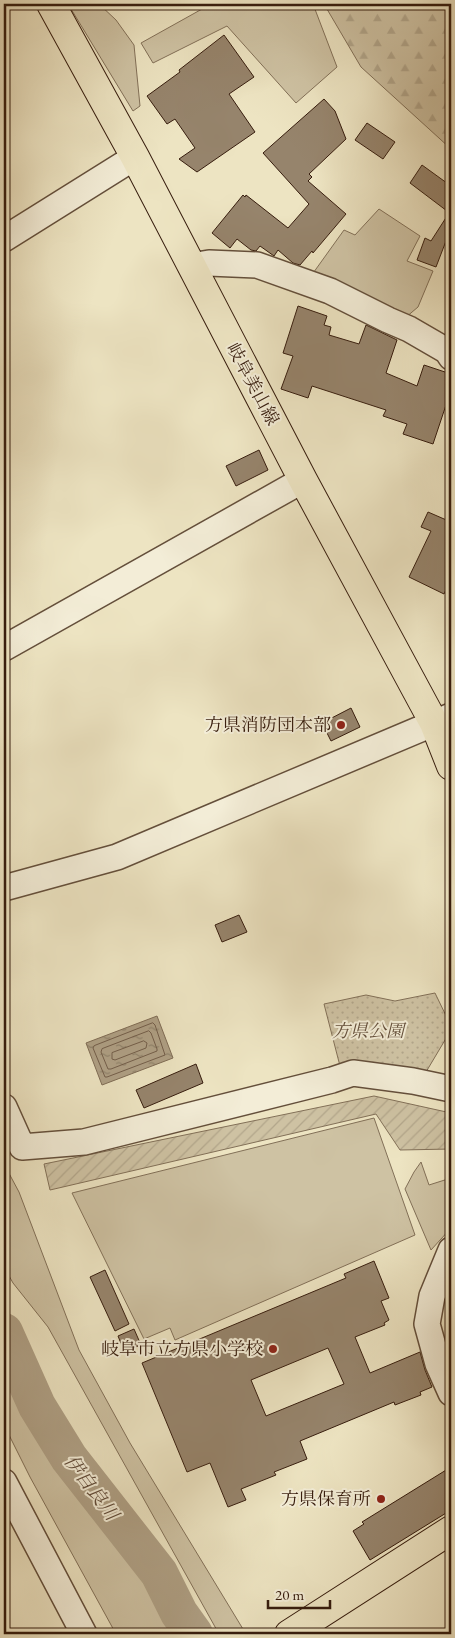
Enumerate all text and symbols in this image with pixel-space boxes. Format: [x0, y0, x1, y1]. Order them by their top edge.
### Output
street label: 岐阜美山線 [222, 339, 285, 429]
place label: 方県消防団本部 [205, 713, 331, 736]
marker: 方県消防団本部 [335, 719, 347, 731]
park label: 方県公園 [332, 1019, 407, 1042]
place label: 岐阜市立方県小学校 [101, 1337, 263, 1360]
marker: 岐阜市立方県小学校 [267, 1343, 279, 1355]
water label: 伊自良川 [59, 1449, 126, 1527]
place label: 方県保育所 [281, 1487, 371, 1510]
marker: 方県保育所 [375, 1493, 387, 1505]
scale bar [268, 1578, 330, 1610]
text: 20 m [275, 1585, 304, 1604]

